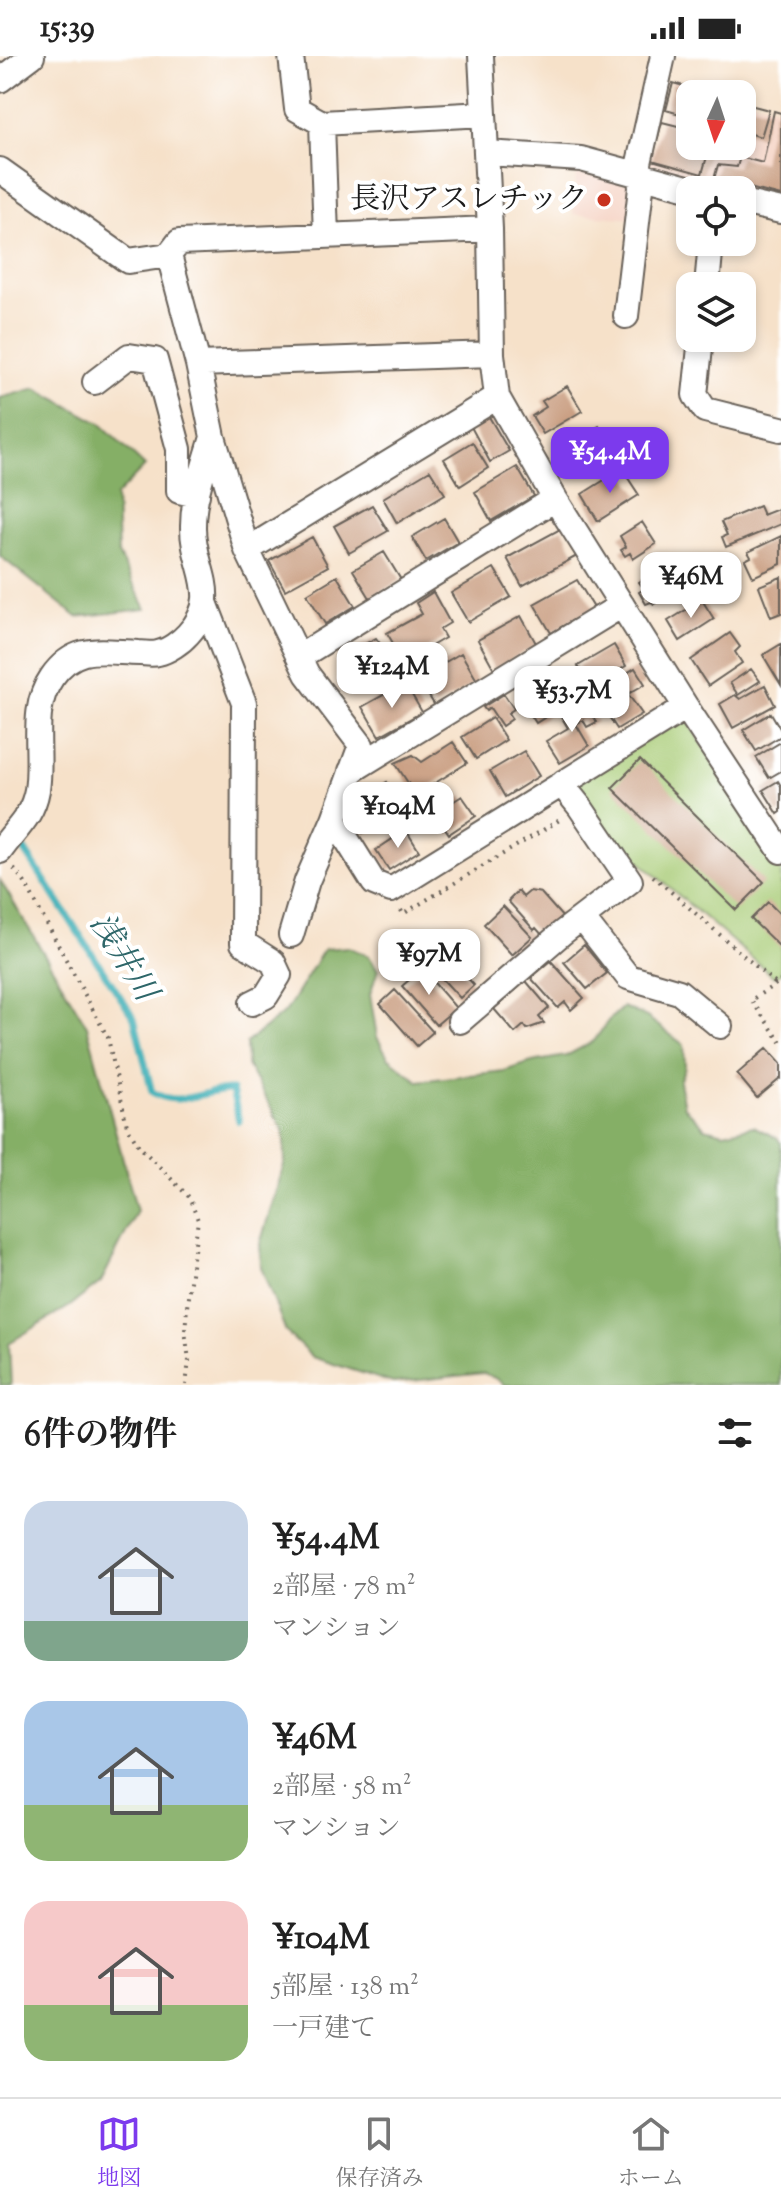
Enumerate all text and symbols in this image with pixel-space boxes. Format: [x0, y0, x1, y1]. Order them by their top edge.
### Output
text: 15:39 [40, 7, 95, 50]
north arrow [676, 80, 756, 160]
map controls [676, 80, 756, 352]
button: locate [676, 176, 756, 256]
place label: 長沢アスレチック [350, 179, 588, 222]
marker: 長沢アスレチック [595, 191, 613, 209]
button: layers [676, 272, 756, 352]
pin: ¥54.4M [545, 427, 675, 495]
text: ¥54.4M [569, 434, 651, 471]
pin: ¥46M [644, 552, 738, 620]
text: ¥46M [659, 559, 723, 596]
pin: ¥124M [336, 642, 448, 710]
text: ¥124M [355, 649, 429, 686]
pin: ¥53.7M [507, 666, 637, 734]
text: ¥53.7M [532, 673, 612, 710]
pin: ¥104M [342, 782, 454, 850]
text: ¥104M [361, 789, 435, 826]
water label: 浅井川 [77, 905, 169, 1013]
pin: ¥97M [382, 929, 476, 997]
text: ¥97M [396, 936, 462, 973]
icon: filters [713, 1411, 757, 1455]
text: 6件の物件 [24, 1412, 177, 1461]
text: ¥54.4M [272, 1515, 380, 1564]
icon: home [88, 1533, 184, 1629]
text: 2部屋 · 78 m² [272, 1569, 416, 1606]
text: マンション [272, 1611, 401, 1648]
text: ¥46M [272, 1715, 357, 1764]
icon: home [88, 1733, 184, 1829]
text: 2部屋 · 58 m² [272, 1769, 412, 1806]
text: マンション [272, 1811, 401, 1848]
text: ¥104M [272, 1915, 370, 1964]
icon: home [88, 1933, 184, 2029]
text: 5部屋 · 138 m² [272, 1969, 419, 2006]
text: 一戸建て [272, 2011, 376, 2048]
tab: 地図 [97, 2112, 141, 2196]
tab: 保存済み [335, 2112, 424, 2196]
tab: ホーム [618, 2112, 684, 2196]

